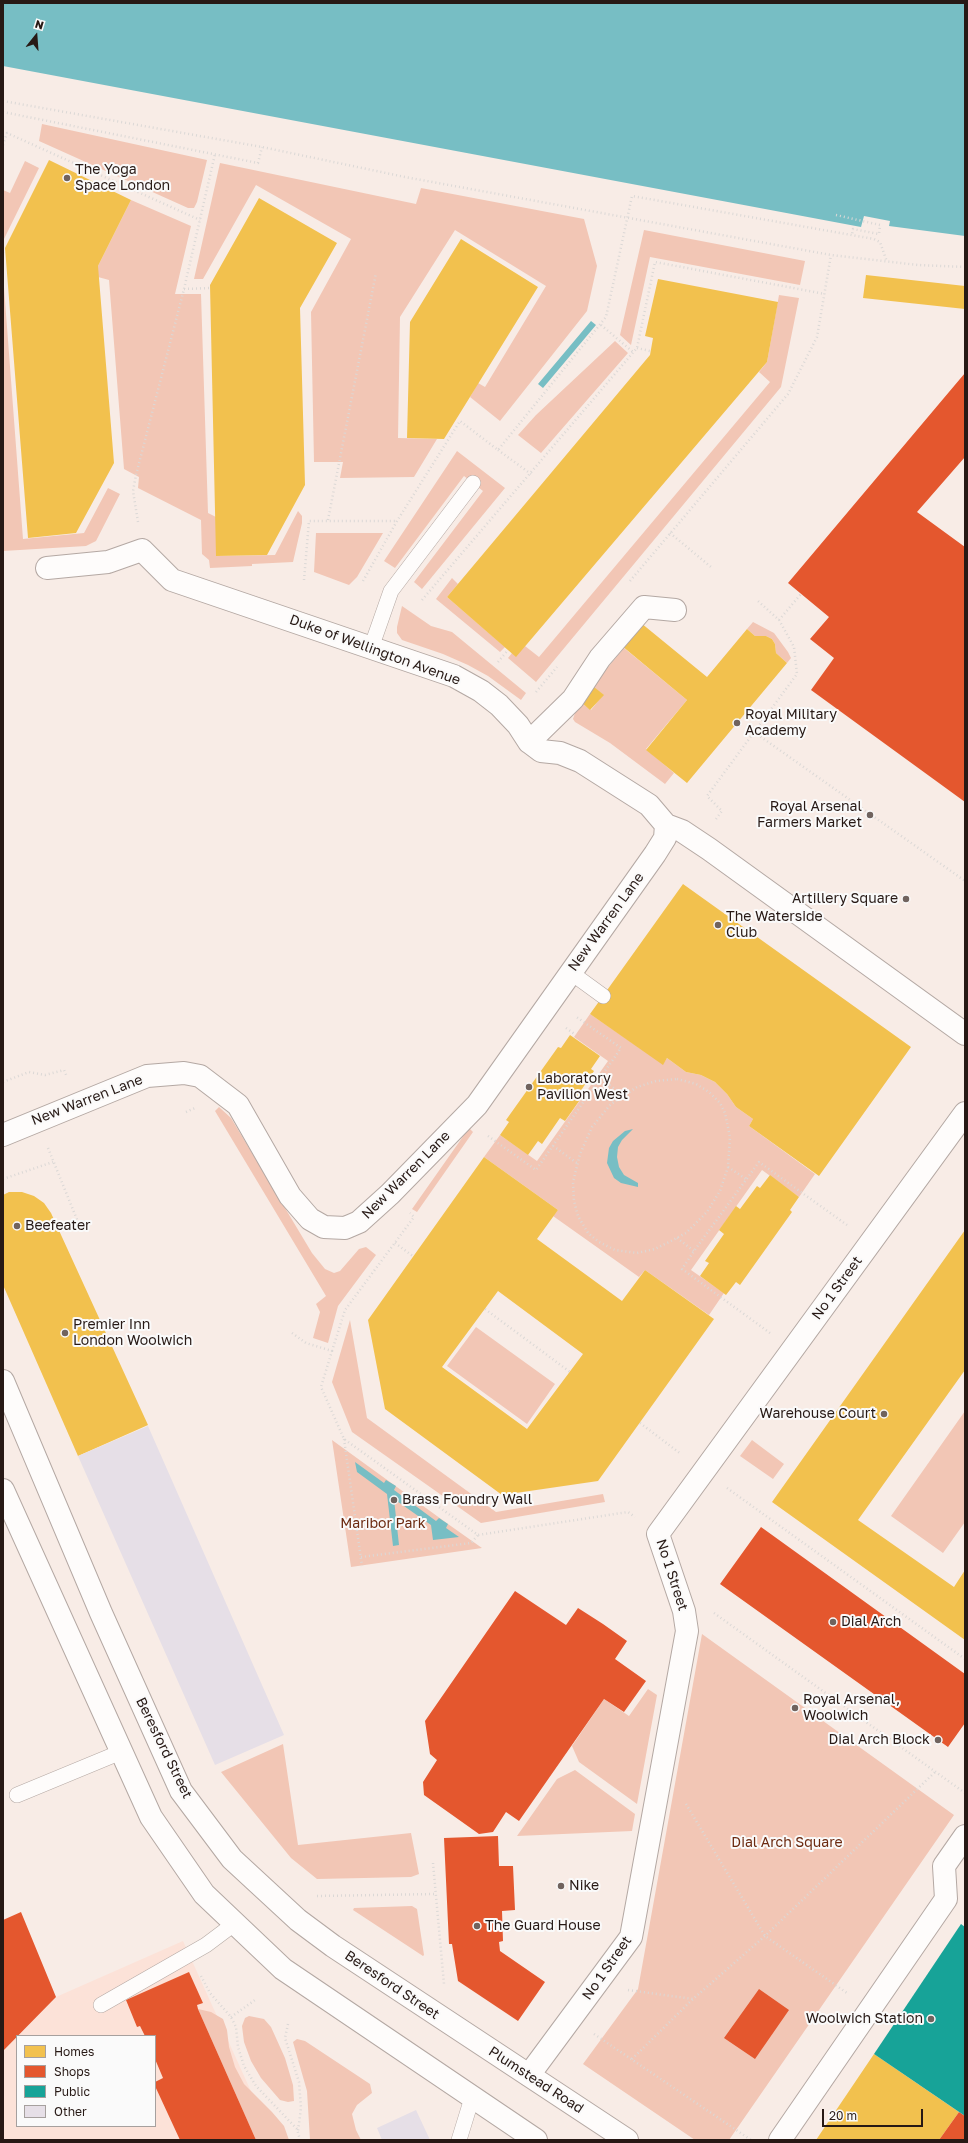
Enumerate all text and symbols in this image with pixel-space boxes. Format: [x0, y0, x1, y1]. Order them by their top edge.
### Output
north arrow [16, 16, 56, 56]
text: N [34, 17, 46, 31]
place label: The Yoga Space London [75, 162, 170, 194]
marker: The Yoga Space London [62, 173, 72, 183]
street label: Duke of Wellington Avenue [287, 611, 463, 689]
place label: Royal Military Academy [745, 707, 837, 740]
marker: Royal Military Academy [732, 718, 742, 728]
place label: Royal Arsenal Farmers Market [757, 799, 862, 832]
marker: Royal Arsenal Farmers Market [865, 810, 875, 820]
street label: New Warren Lane [565, 869, 647, 975]
place label: Artillery Square [792, 891, 898, 907]
marker: Artillery Square [901, 894, 911, 904]
place label: The Waterside Club [726, 909, 823, 942]
marker: The Waterside Club [713, 920, 723, 930]
street label: New Warren Lane [29, 1071, 145, 1129]
place label: Laboratory Pavilion West [537, 1071, 628, 1104]
marker: Laboratory Pavilion West [524, 1082, 534, 1092]
street label: New Warren Lane [358, 1127, 454, 1223]
place label: Beefeater [25, 1218, 91, 1234]
marker: Beefeater [12, 1221, 22, 1231]
street label: No 1 Street [808, 1253, 866, 1323]
place label: Premier Inn London Woolwich [73, 1317, 192, 1350]
marker: Premier Inn London Woolwich [60, 1328, 70, 1338]
place label: Warehouse Court [760, 1406, 876, 1422]
marker: Warehouse Court [879, 1409, 889, 1419]
place label: Brass Foundry Wall [402, 1492, 532, 1508]
marker: Brass Foundry Wall [389, 1495, 399, 1505]
park label: Maribor Park [340, 1516, 426, 1532]
street label: No 1 Street [653, 1537, 691, 1613]
place label: Dial Arch [841, 1614, 901, 1630]
marker: Dial Arch [828, 1617, 838, 1627]
place label: Royal Arsenal, Woolwich [803, 1692, 900, 1724]
street label: Beresford Street [132, 1695, 196, 1801]
marker: Royal Arsenal, Woolwich [790, 1703, 800, 1713]
place label: Dial Arch Block [828, 1732, 930, 1748]
marker: Dial Arch Block [933, 1735, 943, 1745]
park label: Dial Arch Square [731, 1835, 843, 1851]
place label: Nike [569, 1878, 599, 1894]
marker: Nike [556, 1881, 566, 1891]
place label: The Guard House [485, 1918, 601, 1934]
marker: The Guard House [472, 1921, 482, 1931]
street label: No 1 Street [579, 1933, 635, 2003]
street label: Beresford Street [341, 1947, 443, 2023]
place label: Woolwich Station [806, 2011, 923, 2027]
marker: Woolwich Station [926, 2014, 936, 2024]
legend [16, 2035, 156, 2127]
street label: Plumstead Road [485, 2043, 587, 2117]
text: Homes [54, 2044, 94, 2059]
text: Shops [54, 2064, 90, 2079]
text: Public [54, 2084, 90, 2099]
scale bar [824, 2101, 925, 2127]
text: Other [54, 2104, 87, 2119]
text: 20 m [829, 2108, 857, 2123]

